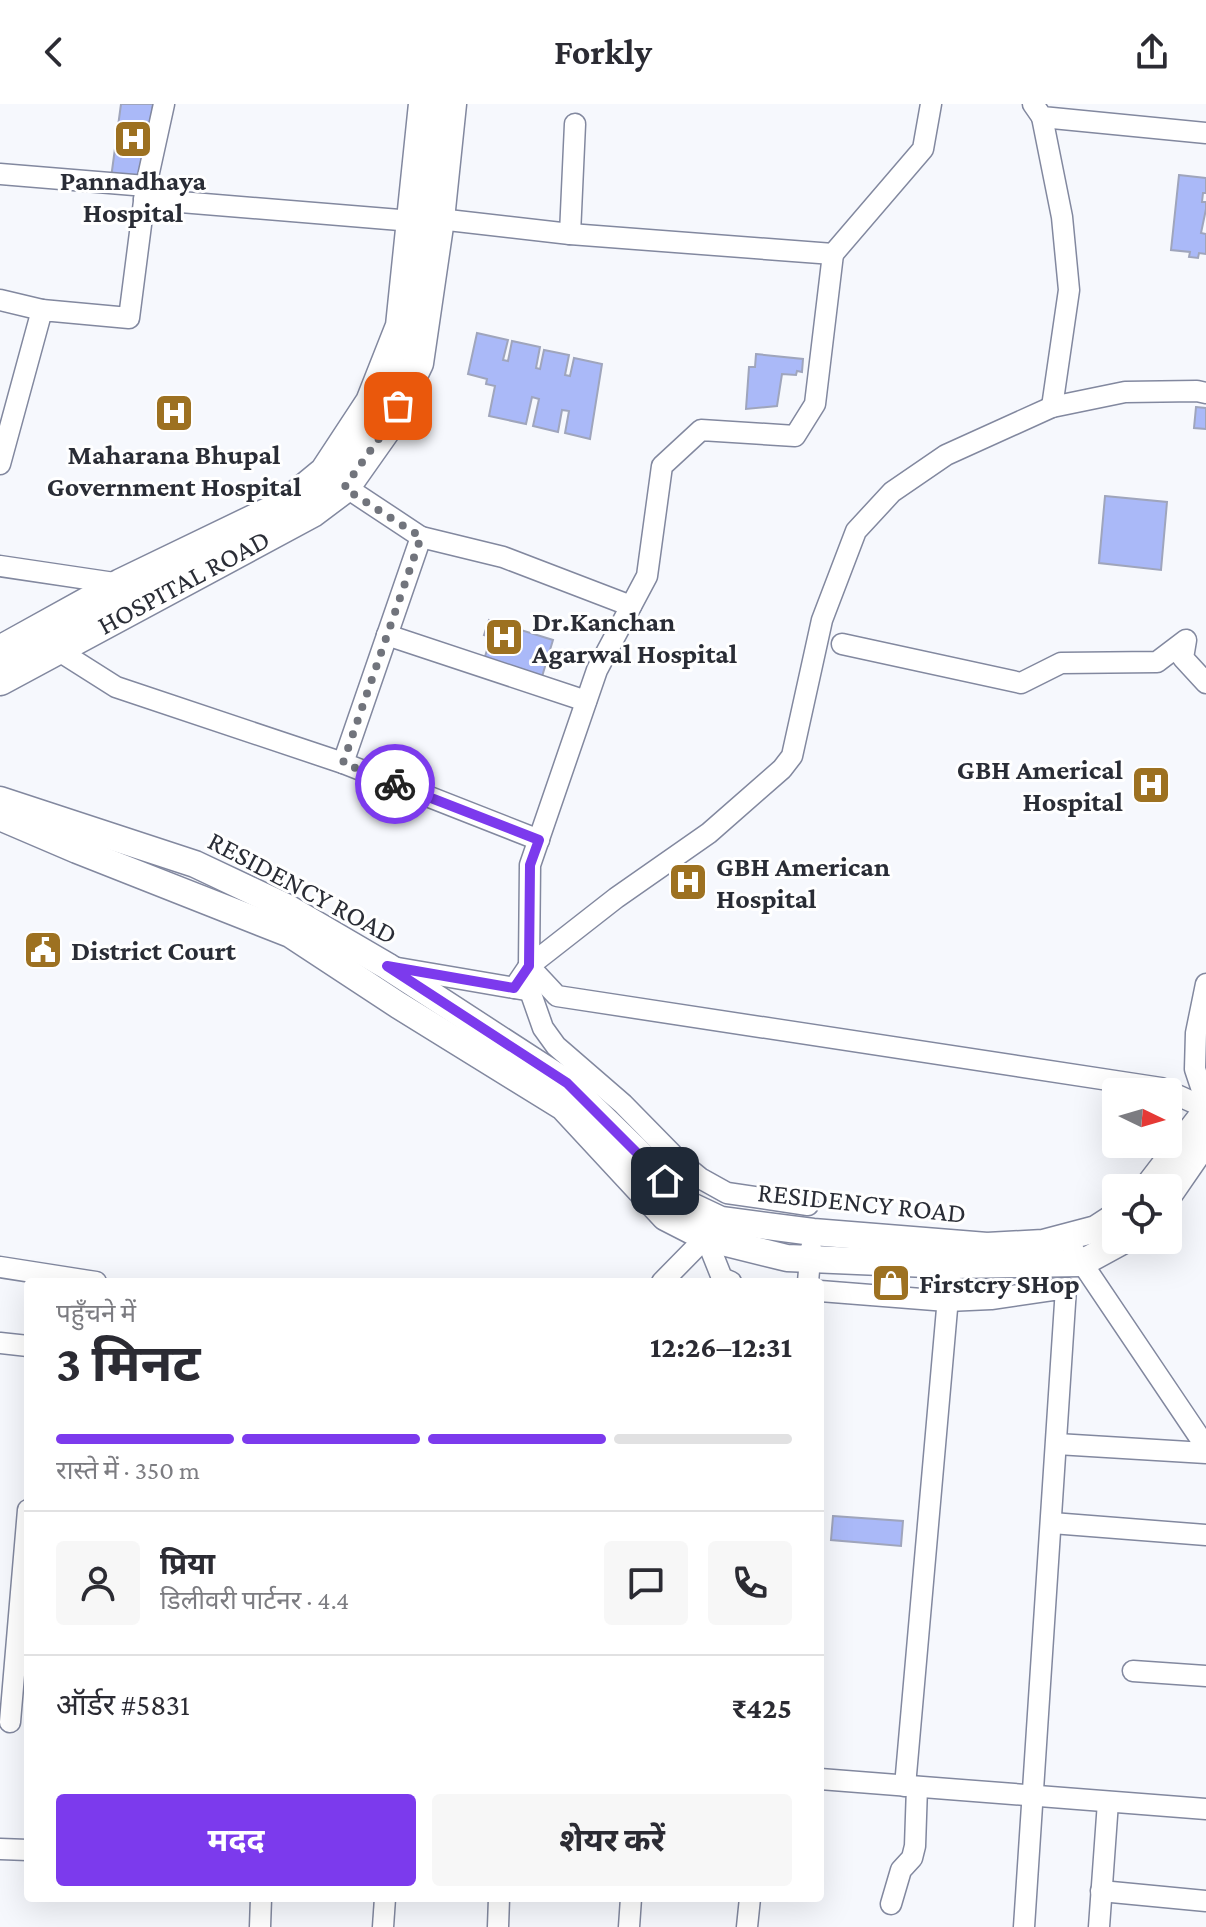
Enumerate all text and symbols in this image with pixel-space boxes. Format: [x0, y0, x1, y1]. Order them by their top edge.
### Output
icon: back [32, 30, 76, 74]
icon: share [1130, 30, 1174, 74]
text: Forkly [554, 32, 652, 72]
hospital icon: Pannadhaya Hospital [112, 118, 154, 160]
place label: Pannadhaya Hospital [60, 165, 207, 228]
pin [364, 372, 432, 440]
icon: bag [376, 384, 420, 428]
hospital icon: Maharana Bhupal Government Hospital [153, 392, 195, 434]
place label: Maharana Bhupal Government Hospital [47, 439, 301, 502]
street label: HOSPITAL ROAD [92, 523, 275, 641]
place label: Dr.Kanchan Agarwal Hospital [531, 606, 737, 669]
hospital icon: Dr.Kanchan Agarwal Hospital [483, 616, 525, 658]
courier [355, 744, 435, 824]
place label: GBH Americal Hospital [957, 754, 1123, 817]
icon: bike [373, 762, 417, 806]
hospital icon: GBH Americal Hospital [1130, 764, 1172, 806]
street label: RESIDENCY ROAD [203, 825, 403, 950]
place label: GBH American Hospital [716, 851, 890, 914]
hospital icon: GBH American Hospital [667, 861, 709, 903]
public building icon: District Court [22, 929, 64, 971]
place label: District Court [71, 935, 237, 966]
north arrow [1102, 1078, 1182, 1158]
map controls [1102, 1078, 1182, 1254]
pin [631, 1147, 699, 1215]
icon: home [643, 1159, 687, 1203]
button: locate [1102, 1174, 1182, 1254]
street label: RESIDENCY ROAD [756, 1176, 968, 1229]
shop icon: Firstcry SHop [870, 1262, 912, 1304]
place label: Firstcry SHop [919, 1268, 1080, 1299]
text: पहुँचने में [56, 1299, 136, 1328]
text: 12:26–12:31 [650, 1330, 792, 1363]
text: 3 मिनट [56, 1334, 201, 1392]
text: रास्ते में · 350 m [56, 1456, 200, 1485]
button: person [56, 1541, 140, 1625]
button: chat [604, 1541, 688, 1625]
button: phone [708, 1541, 792, 1625]
text: प्रिया [160, 1547, 215, 1580]
text: डिलीवरी पार्टनर · 4.4 [160, 1586, 349, 1615]
text: ऑर्डर #5831 [56, 1688, 190, 1721]
text: ₹425 [731, 1691, 792, 1724]
button: मदद [56, 1794, 416, 1886]
button: शेयर करें [432, 1794, 792, 1886]

